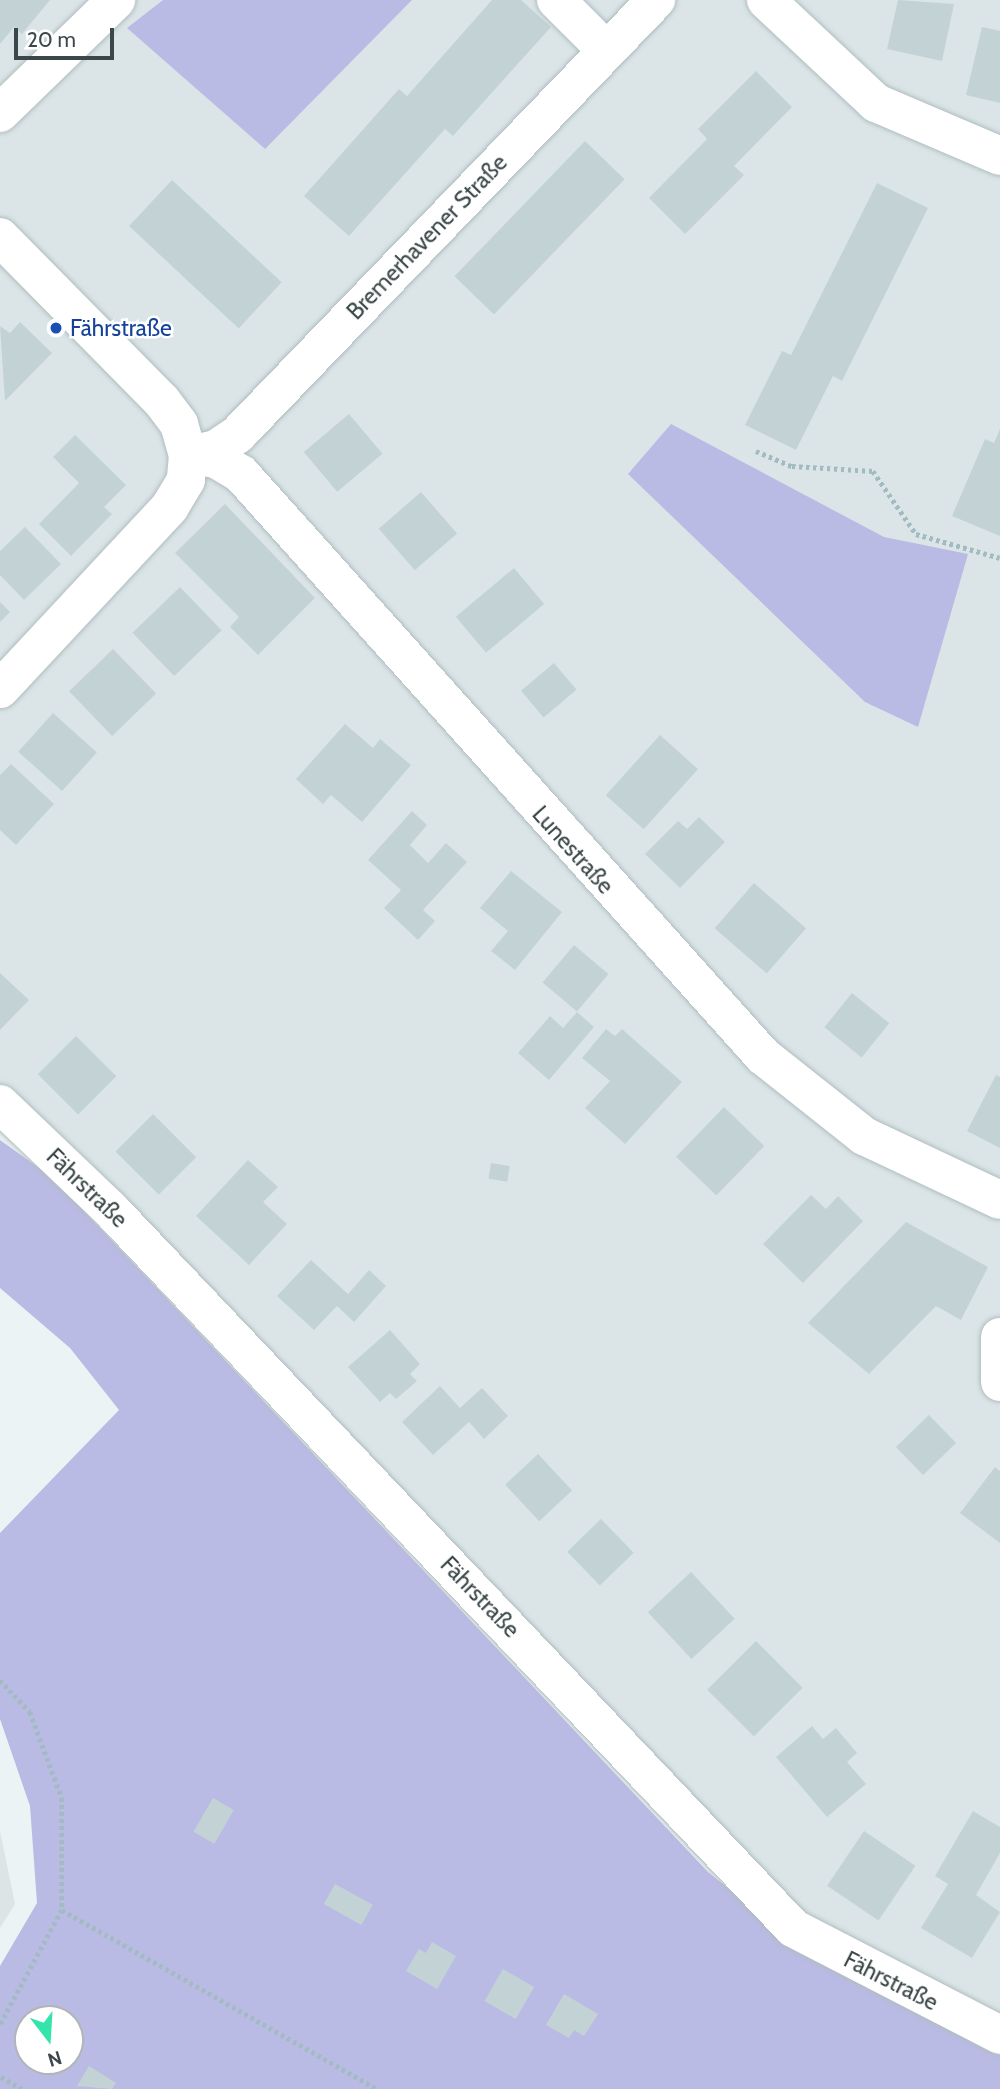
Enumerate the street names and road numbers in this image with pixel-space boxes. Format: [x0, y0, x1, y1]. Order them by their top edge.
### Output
street label: Bremerhavener Straße [341, 149, 513, 325]
street label: Lunestraße [526, 800, 620, 900]
street label: Fährstraße [41, 1143, 133, 1233]
street label: Fährstraße [435, 1551, 525, 1643]
street label: Fährstraße [839, 1946, 943, 2016]

